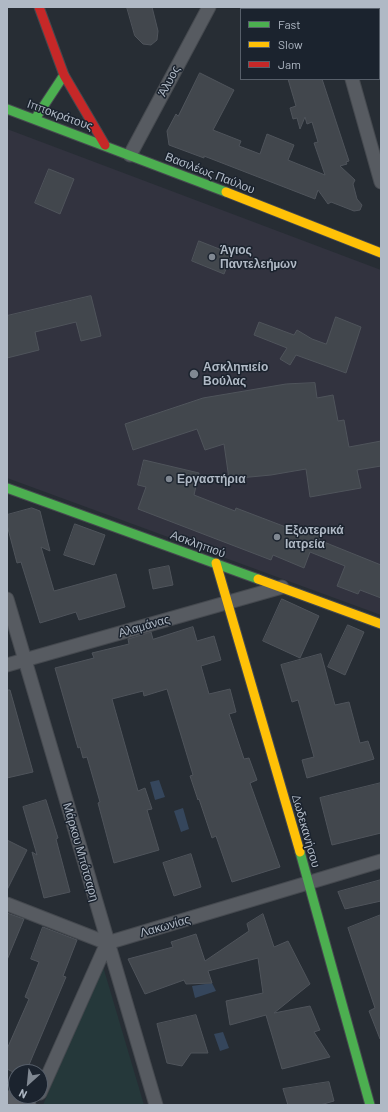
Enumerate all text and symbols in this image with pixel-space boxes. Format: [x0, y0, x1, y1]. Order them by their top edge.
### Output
legend [240, 8, 380, 80]
text: Fast [278, 17, 301, 31]
text: Slow [278, 37, 303, 51]
text: Jam [278, 57, 301, 71]
street label: Άλυος [155, 63, 183, 99]
street label: Ιπποκράτους [25, 96, 95, 134]
street label: Βασιλέως Παύλου [163, 149, 257, 197]
place label: Άγιος Παντελεήμων [220, 243, 297, 271]
marker: Άγιος Παντελεήμων [207, 252, 217, 262]
place label: Ασκληπιείο Βούλας [203, 360, 268, 388]
marker: Ασκληπιείο Βούλας [188, 368, 200, 380]
place label: Εργαστήρια [177, 472, 246, 486]
marker: Εργαστήρια [164, 474, 174, 484]
place label: Εξωτερικά Ιατρεία [285, 523, 344, 551]
street label: Ασκληπιού [168, 527, 228, 561]
marker: Εξωτερικά Ιατρεία [272, 532, 282, 542]
street label: Αλαμάνας [117, 612, 171, 640]
street label: Δωδεκανήσου [289, 793, 323, 869]
street label: Μάρκου Μπότσαρη [60, 801, 102, 903]
street label: Λακωνίας [138, 912, 192, 940]
north arrow [8, 1064, 48, 1104]
text: N [17, 1087, 29, 1102]

